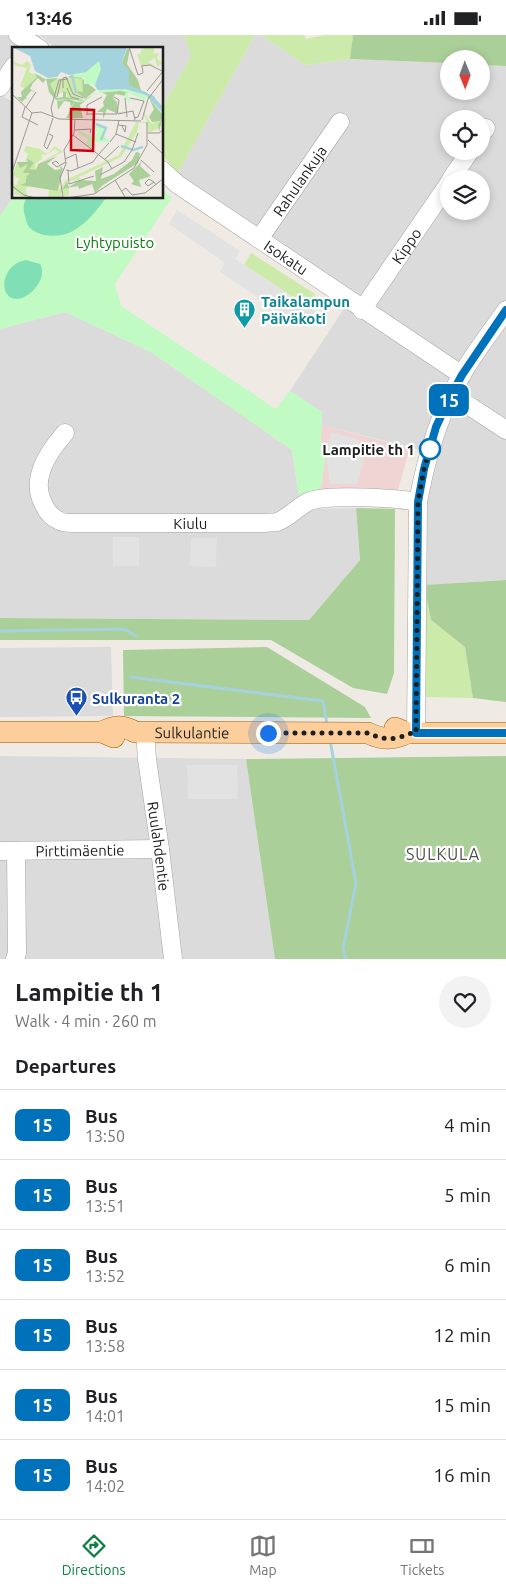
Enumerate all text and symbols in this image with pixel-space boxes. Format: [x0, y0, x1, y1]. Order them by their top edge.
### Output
text: 13:46 [25, 7, 73, 29]
inset map [12, 47, 164, 199]
north arrow [440, 50, 490, 100]
map controls [440, 50, 490, 220]
button: locate [440, 110, 490, 160]
street label: Rahulankuja [269, 142, 330, 219]
button: layers [440, 170, 490, 220]
street label: Kippo [388, 225, 424, 267]
park label: Lyhtypuisto [76, 234, 154, 251]
street label: Isokatu [261, 237, 311, 278]
place label: Taikalampun Päiväkoti [261, 293, 350, 327]
building icon: Taikalampun Päiväkoti [233, 298, 257, 329]
line badge: 15 [426, 384, 472, 416]
text: 15 [439, 390, 459, 410]
marker: Lampitie th 1 [419, 438, 441, 460]
place label: Lampitie th 1 [322, 441, 415, 458]
street label: Kiulu [173, 515, 207, 532]
bus stop icon: Sulkuranta 2 [64, 686, 88, 717]
place label: Sulkuranta 2 [92, 690, 180, 707]
your location [256, 721, 281, 746]
street label: Sulkulantie [155, 724, 229, 741]
street label: Ruulahdentie [145, 800, 173, 892]
street label: Pirttimäentie [35, 841, 125, 859]
district label: SULKULA [406, 845, 480, 863]
button: heart [439, 976, 491, 1028]
text: Lampitie th 1 [15, 979, 163, 1006]
text: Walk · 4 min · 260 m [15, 1012, 157, 1030]
text: Departures [15, 1055, 116, 1077]
text: Bus [85, 1105, 118, 1127]
text: 4 min [444, 1114, 491, 1136]
text: 15 [32, 1115, 53, 1135]
text: 13:50 [85, 1127, 125, 1145]
text: Bus [85, 1175, 118, 1197]
text: 5 min [444, 1184, 491, 1206]
text: 15 [32, 1185, 53, 1205]
text: 13:51 [85, 1197, 125, 1215]
text: Bus [85, 1245, 118, 1267]
text: 6 min [444, 1254, 491, 1276]
text: 15 [32, 1255, 53, 1275]
text: 13:52 [85, 1267, 125, 1285]
text: Bus [85, 1315, 118, 1337]
text: 12 min [433, 1324, 491, 1346]
text: 15 [32, 1325, 53, 1345]
text: 13:58 [85, 1337, 125, 1355]
text: Bus [85, 1385, 118, 1407]
text: 15 min [433, 1394, 491, 1416]
text: 15 [32, 1395, 53, 1415]
text: 14:01 [85, 1407, 125, 1425]
text: Bus [85, 1455, 118, 1477]
text: 16 min [433, 1464, 491, 1486]
text: 15 [32, 1465, 53, 1485]
text: 14:02 [85, 1477, 125, 1495]
tab: Directions [62, 1532, 126, 1578]
tab: Map [249, 1532, 277, 1578]
tab: Tickets [400, 1532, 444, 1578]

